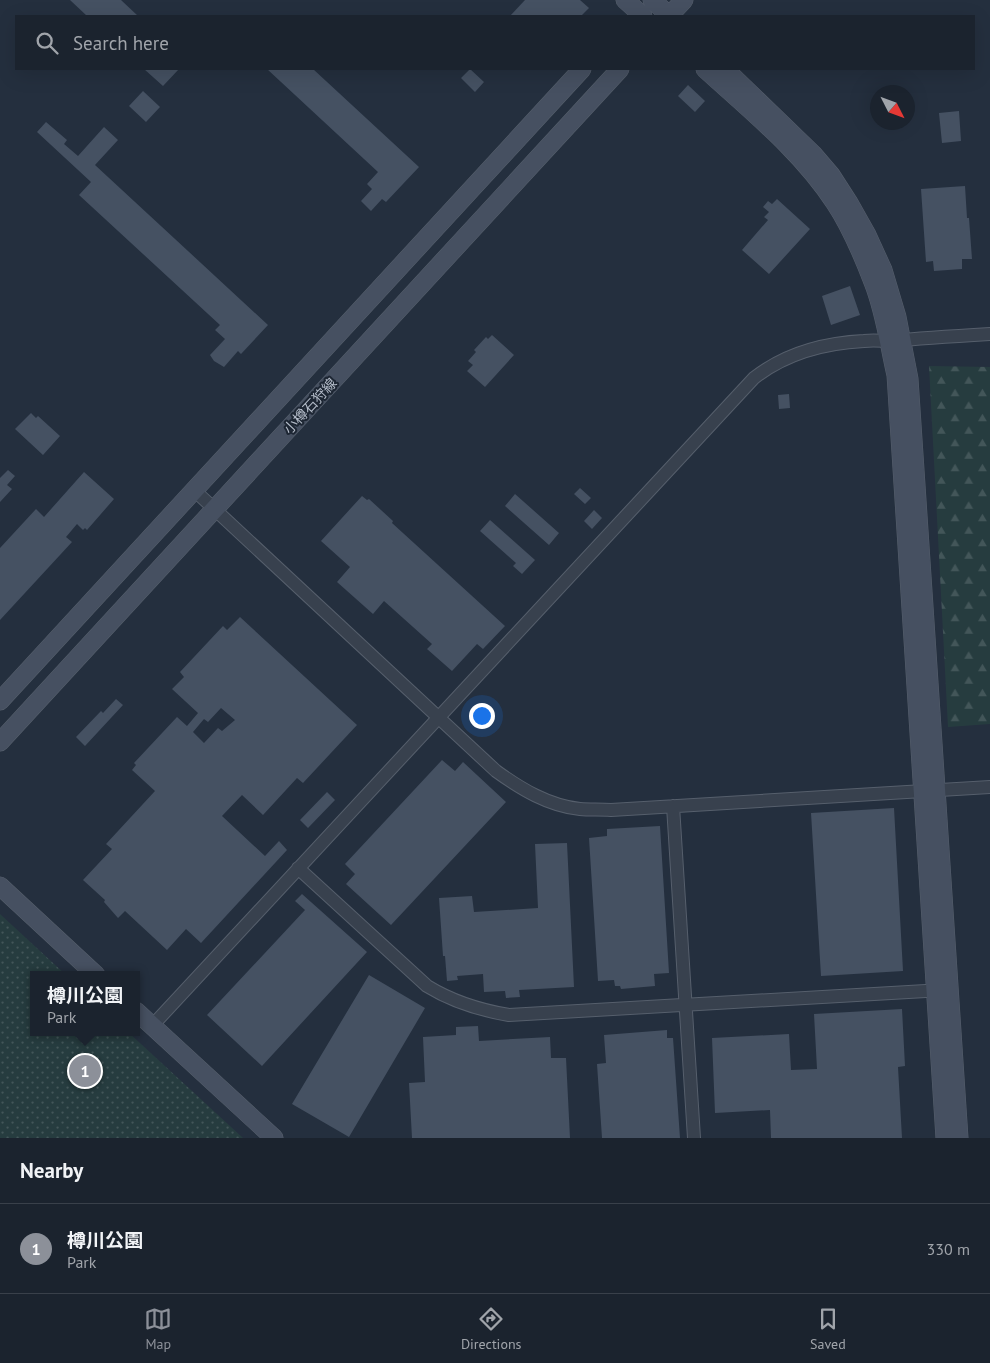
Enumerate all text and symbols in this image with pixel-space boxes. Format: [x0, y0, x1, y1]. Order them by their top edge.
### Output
search box [15, 15, 975, 70]
icon: search [33, 29, 61, 57]
text: Search here [73, 31, 169, 55]
north arrow [870, 85, 915, 130]
street label: 小樽石狩線 [280, 374, 340, 438]
your location [469, 703, 495, 729]
popup [30, 971, 140, 1036]
text: 樽川公園 [47, 983, 123, 1007]
text: Park [47, 1007, 76, 1027]
pin: 1 [69, 1052, 101, 1090]
text: Nearby [20, 1157, 83, 1184]
text: 樽川公園 [67, 1228, 143, 1252]
text: 1 [31, 1239, 41, 1259]
text: 330 m [927, 1239, 970, 1259]
text: Park [67, 1252, 96, 1272]
tab: Map [144, 1305, 172, 1353]
tab: Directions [461, 1305, 521, 1353]
tab: Saved [810, 1305, 846, 1353]

